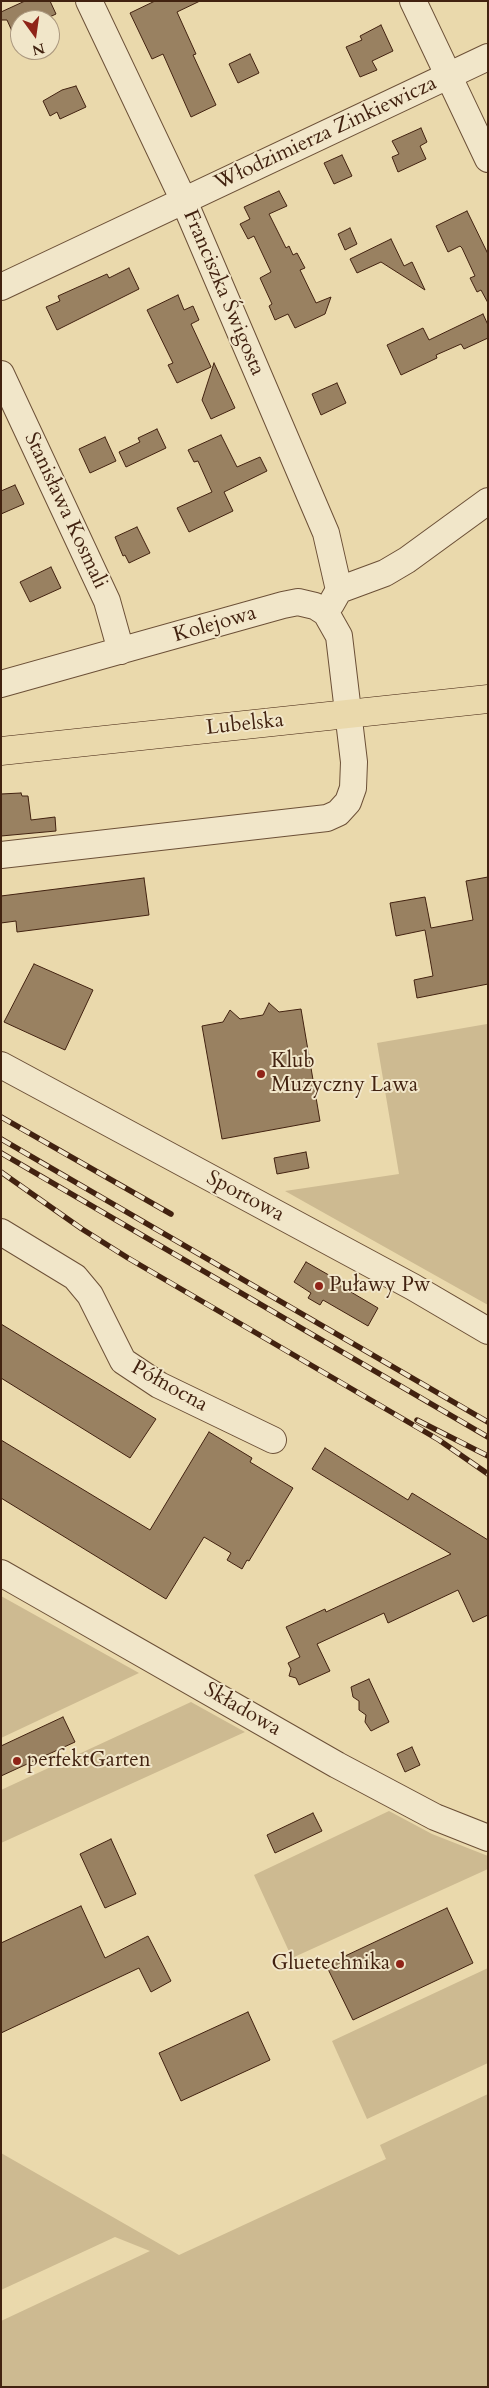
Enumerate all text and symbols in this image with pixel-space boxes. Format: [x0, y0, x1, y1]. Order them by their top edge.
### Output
north arrow [10, 10, 60, 60]
text: N [30, 38, 47, 60]
street label: Włodzimierza Zinkiewicza [211, 71, 441, 197]
street label: Franciszka Świgosta [177, 206, 269, 380]
street label: Stanisława Kosmali [18, 429, 112, 593]
street label: Kolejowa [171, 601, 259, 649]
street label: Lubelska [205, 708, 285, 742]
place label: Klub Muzyczny Lawa [271, 1049, 418, 1099]
marker: Klub Muzyczny Lawa [255, 1068, 267, 1080]
street label: Sportowa [202, 1166, 288, 1228]
place label: Puławy Pw [329, 1273, 431, 1299]
marker: Puławy Pw [313, 1280, 325, 1292]
street label: Północna [126, 1356, 212, 1418]
street label: Składowa [199, 1678, 285, 1742]
place label: perfektGarten [27, 1748, 151, 1774]
marker: perfektGarten [11, 1755, 23, 1767]
place label: Gluetechnika [272, 1951, 390, 1977]
marker: Gluetechnika [394, 1958, 406, 1970]

